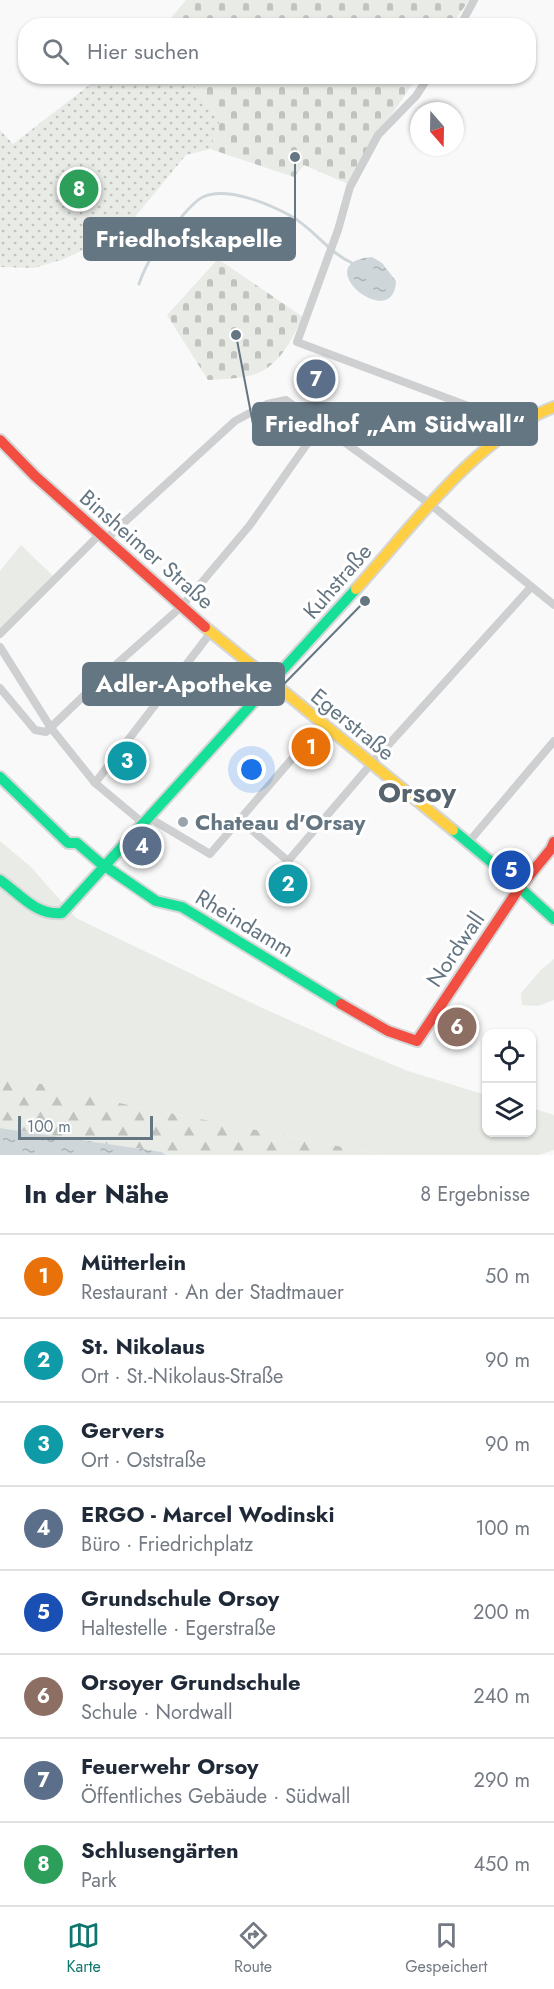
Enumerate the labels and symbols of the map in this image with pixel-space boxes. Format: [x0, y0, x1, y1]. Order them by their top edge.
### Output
north arrow [410, 102, 464, 156]
pin: 8 [60, 166, 98, 212]
callout: Friedhofskapelle [84, 218, 295, 260]
text: Friedhofskapelle [96, 221, 282, 256]
pin: 7 [296, 356, 336, 401]
callout: Friedhof „Am Südwall“ [253, 403, 537, 445]
text: Friedhof „Am Südwall“ [265, 406, 525, 441]
street label: Binsheimer Straße [73, 482, 221, 616]
street label: Kuhstraße [295, 536, 379, 626]
callout: Adler-Apotheke [83, 663, 284, 705]
text: Adler-Apotheke [95, 666, 272, 701]
street label: Egerstraße [304, 680, 402, 768]
pin: 1 [292, 724, 330, 770]
pin: 3 [108, 738, 146, 783]
your location [237, 755, 266, 784]
district label: Orsoy [378, 772, 456, 813]
place label: Chateau d'Orsay [195, 806, 366, 838]
marker: Chateau d'Orsay [176, 815, 190, 829]
pin: 4 [122, 824, 162, 868]
pin: 5 [492, 848, 530, 892]
pin: 2 [268, 862, 308, 906]
street label: Rheindamm [190, 881, 300, 965]
street label: Nordwall [418, 905, 492, 993]
pin: 6 [438, 1004, 476, 1050]
scale bar [18, 1113, 153, 1140]

